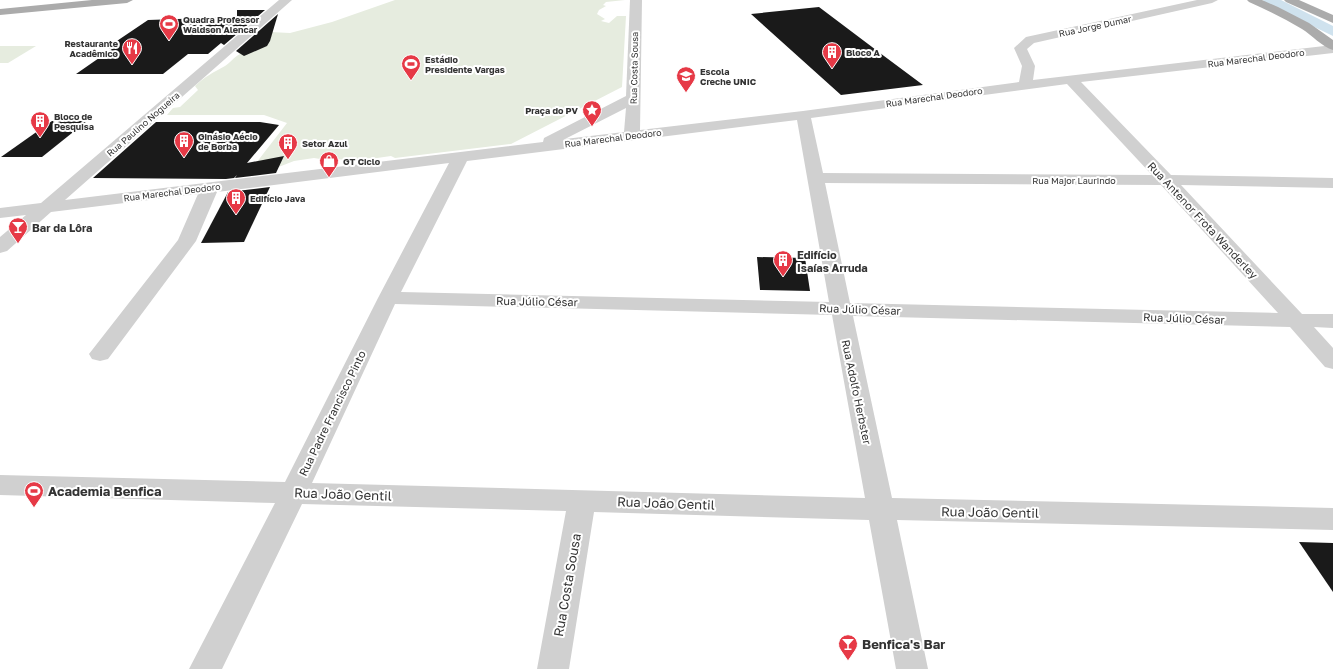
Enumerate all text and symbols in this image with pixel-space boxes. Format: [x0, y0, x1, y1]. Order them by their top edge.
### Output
sports icon: Quadra Professor Waldson Alencar [158, 13, 180, 41]
street label: Rua Jorge Dumar [1058, 13, 1133, 39]
place label: Quadra Professor Waldson Alencar [183, 14, 260, 35]
street label: Rua Costa Sousa [628, 32, 640, 104]
restaurant icon: Restaurante Acadêmico [121, 37, 143, 65]
place label: Restaurante Acadêmico [64, 38, 119, 59]
building icon: Bloco A [821, 41, 843, 69]
place label: Bloco A [846, 47, 881, 58]
street label: Rua Marechal Deodoro [1207, 47, 1305, 69]
sports icon: Estádio Presidente Vargas [400, 53, 422, 81]
place label: Estádio Presidente Vargas [425, 54, 505, 75]
school or university icon: Escola Creche UNIC [675, 65, 697, 93]
place label: Escola Creche UNIC [700, 66, 757, 87]
street label: Rua Marechal Deodoro [885, 85, 983, 109]
street label: Rua Paulino Nogueira [104, 89, 182, 159]
place icon: Praça do PV [581, 99, 603, 127]
place label: Praça do PV [525, 105, 579, 116]
building icon: Bloco de Pesquisa [29, 110, 51, 138]
place label: Bloco de Pesquisa [54, 111, 94, 132]
street label: Rua Marechal Deodoro [564, 127, 662, 149]
building icon: Ginásio Aécio de Borba [173, 130, 195, 158]
place label: Ginásio Aécio de Borba [198, 131, 258, 152]
building icon: Setor Azul [277, 132, 299, 160]
place label: Setor Azul [302, 138, 348, 149]
shop icon: GT Ciclo [318, 150, 340, 178]
place label: GT Ciclo [343, 156, 381, 167]
street label: Rua Antenor Frota Wanderley [1145, 159, 1261, 281]
street label: Rua Major Laurindo [1032, 175, 1116, 186]
street label: Rua Marechal Deodoro [123, 181, 221, 203]
building icon: Edifício Java [225, 187, 247, 215]
place label: Edifício Java [250, 193, 305, 204]
bar icon: Bar da Lôra [7, 216, 29, 244]
place label: Bar da Lôra [32, 221, 92, 234]
place label: Edifício Isaías Arruda [797, 248, 868, 274]
building icon: Edifício Isaías Arruda [772, 249, 794, 277]
street label: Rua Júlio César [496, 294, 579, 308]
street label: Rua Júlio César [819, 301, 902, 317]
street label: Rua Júlio César [1143, 310, 1226, 326]
street label: Rua Adolfo Herbster [840, 338, 875, 446]
street label: Rua Padre Francisco Pinto [296, 348, 368, 478]
sports icon: Academia Benfica [23, 480, 45, 508]
place label: Academia Benfica [48, 483, 162, 499]
street label: Rua João Gentil [294, 484, 392, 504]
street label: Rua João Gentil [617, 493, 715, 513]
street label: Rua João Gentil [941, 503, 1039, 521]
street label: Rua Costa Sousa [550, 532, 584, 638]
bar icon: Benfica's Bar [837, 633, 859, 661]
place label: Benfica's Bar [862, 636, 945, 652]

